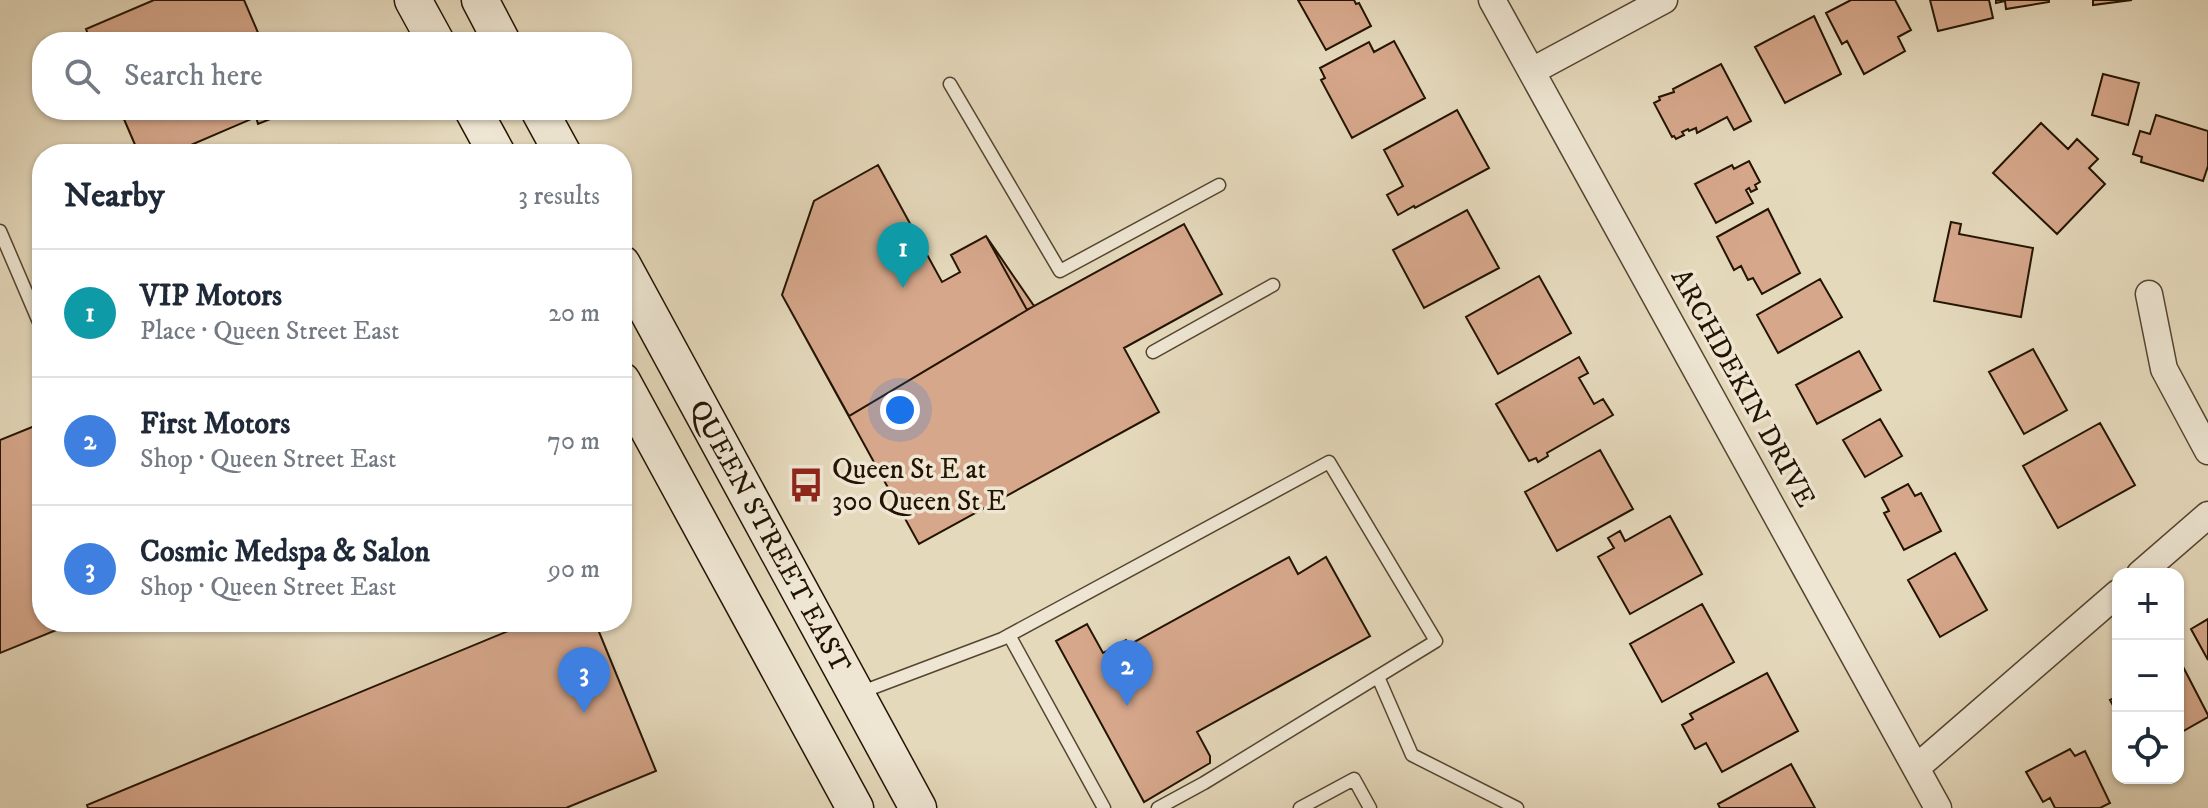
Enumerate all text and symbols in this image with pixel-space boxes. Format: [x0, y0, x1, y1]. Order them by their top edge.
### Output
search box [32, 32, 632, 120]
icon: search [60, 54, 104, 98]
text: Search here [124, 58, 263, 95]
text: Nearby [64, 175, 165, 217]
text: 3 results [518, 180, 600, 213]
pin: 1 [877, 222, 929, 288]
street label: ARCHDEKIN DRIVE [1663, 263, 1823, 513]
text: VIP Motors [140, 278, 282, 315]
text: 1 [85, 297, 95, 330]
text: 20 m [548, 297, 600, 330]
text: Place · Queen Street East [140, 315, 399, 348]
your location [880, 390, 920, 430]
street label: QUEEN STREET EAST [682, 394, 859, 679]
text: First Motors [140, 406, 290, 443]
text: 2 [84, 425, 96, 458]
text: 70 m [547, 425, 600, 458]
text: Shop · Queen Street East [140, 443, 396, 476]
place label: Queen St E at 300 Queen St E [832, 452, 1006, 519]
bus stop icon: Queen St E at 300 Queen St E [787, 466, 825, 504]
text: Cosmic Medspa & Salon [140, 534, 430, 571]
text: 3 [85, 553, 95, 586]
text: 90 m [548, 553, 600, 586]
map controls [2112, 568, 2184, 784]
button: + [2112, 568, 2184, 640]
text: Shop · Queen Street East [140, 571, 396, 604]
pin: 2 [1101, 640, 1153, 706]
button: − [2112, 640, 2184, 712]
pin: 3 [558, 647, 610, 713]
button: locate [2112, 712, 2184, 784]

